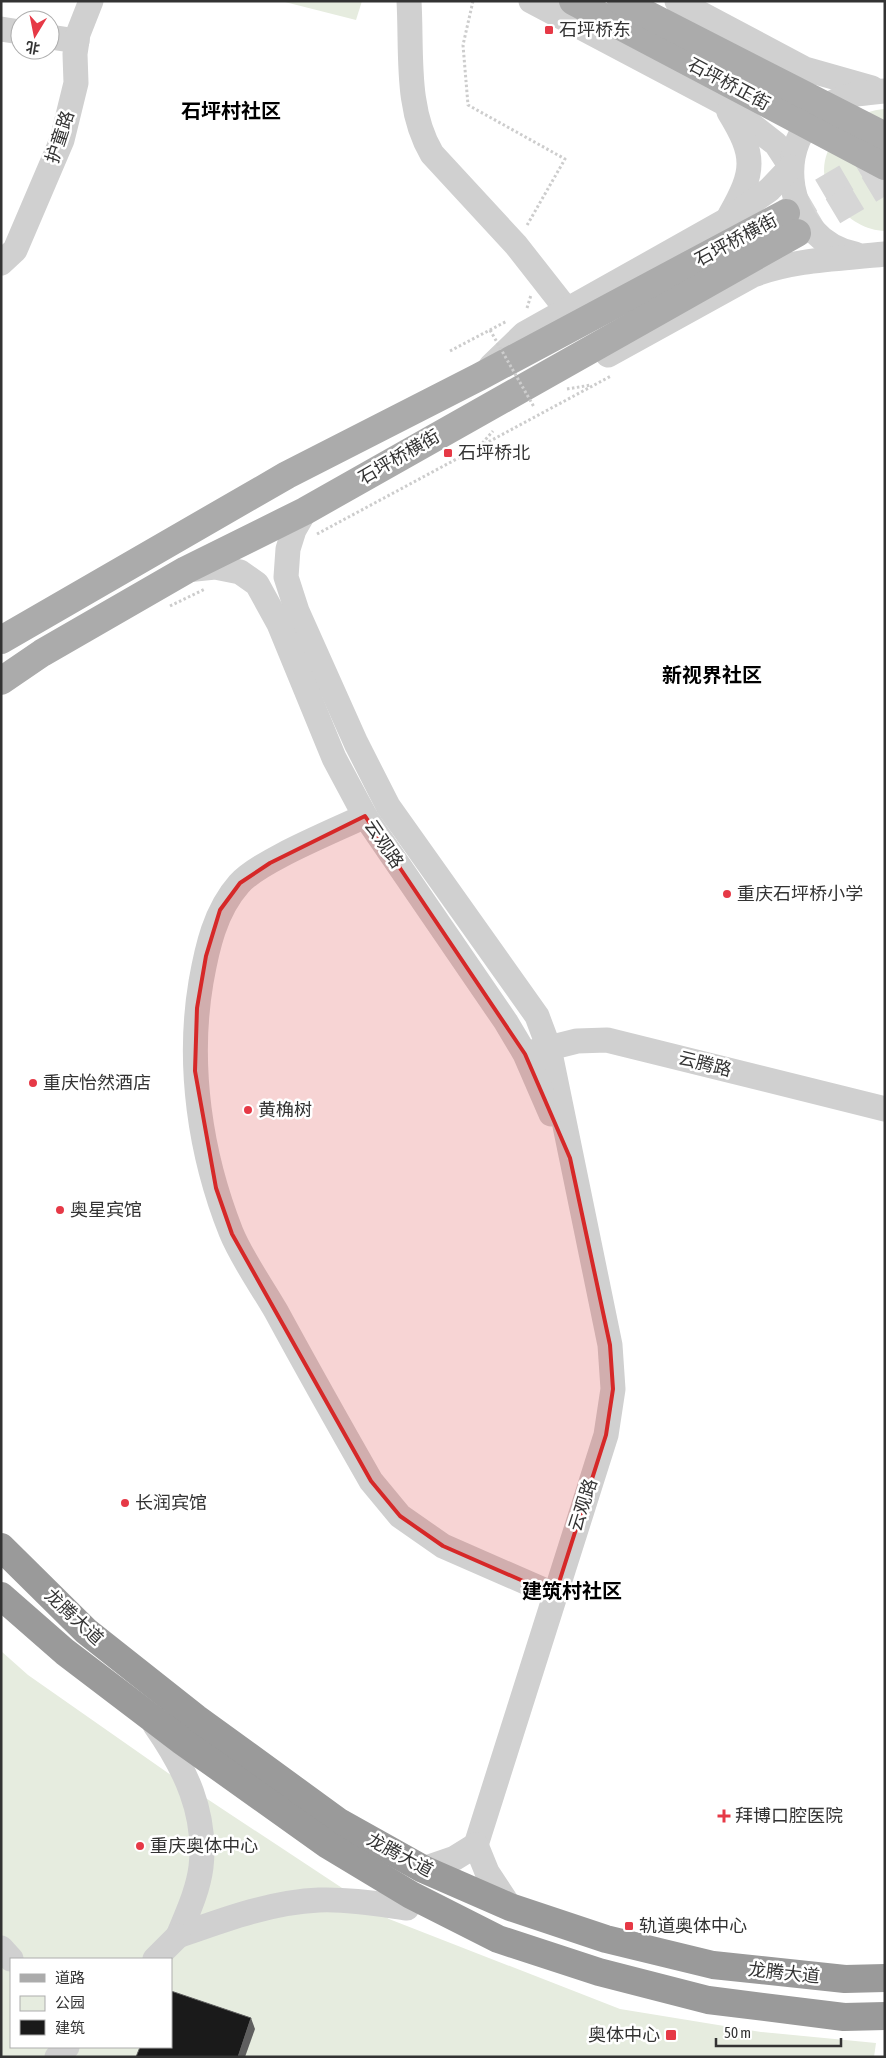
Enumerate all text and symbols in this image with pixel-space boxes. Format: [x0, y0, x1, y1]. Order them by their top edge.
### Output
north arrow [10, 10, 60, 60]
place label: 石坪桥东 [559, 19, 631, 40]
marker: 石坪桥东 [543, 24, 555, 36]
text: 北 [24, 39, 41, 57]
street label: 石坪桥正街 [685, 53, 774, 114]
district label: 石坪村社区 [181, 99, 281, 122]
street label: 护童路 [41, 108, 78, 166]
street label: 石坪桥横街 [691, 209, 780, 270]
street label: 石坪桥横街 [355, 425, 443, 488]
place label: 石坪桥北 [458, 442, 530, 463]
marker: 石坪桥北 [442, 447, 454, 459]
district label: 新视界社区 [662, 663, 762, 686]
street label: 云观路 [361, 815, 408, 872]
place label: 重庆石坪桥小学 [737, 883, 863, 904]
marker: 重庆石坪桥小学 [721, 888, 733, 900]
street label: 云腾路 [676, 1047, 734, 1080]
place label: 重庆怡然酒店 [43, 1072, 151, 1093]
marker: 重庆怡然酒店 [27, 1077, 39, 1089]
place label: 黄桷树 [258, 1099, 312, 1120]
marker: 黄桷树 [242, 1104, 254, 1116]
place label: 奥星宾馆 [70, 1199, 142, 1220]
marker: 奥星宾馆 [54, 1204, 66, 1216]
street label: 云观路 [564, 1476, 601, 1534]
place label: 长润宾馆 [135, 1492, 207, 1513]
marker: 长润宾馆 [119, 1497, 131, 1509]
district label: 建筑村社区 [522, 1579, 622, 1602]
street label: 龙腾大道 [41, 1584, 108, 1649]
place label: 拜博口腔医院 [735, 1805, 843, 1826]
marker: 拜博口腔医院 [717, 1809, 731, 1823]
street label: 龙腾大道 [364, 1828, 437, 1881]
place label: 重庆奥体中心 [150, 1835, 258, 1856]
marker: 重庆奥体中心 [134, 1840, 146, 1852]
place label: 轨道奥体中心 [639, 1915, 747, 1936]
marker: 轨道奥体中心 [623, 1920, 635, 1932]
legend [10, 1958, 172, 2048]
street label: 龙腾大道 [747, 1958, 821, 1987]
text: 道路 [55, 1969, 85, 1986]
text: 公园 [55, 1994, 85, 2011]
scale bar [716, 2016, 841, 2048]
text: 建筑 [55, 2019, 85, 2036]
place label: 奥体中心 [588, 2024, 660, 2045]
text: 50 m [724, 2024, 751, 2041]
marker: 奥体中心 [664, 2028, 678, 2042]

